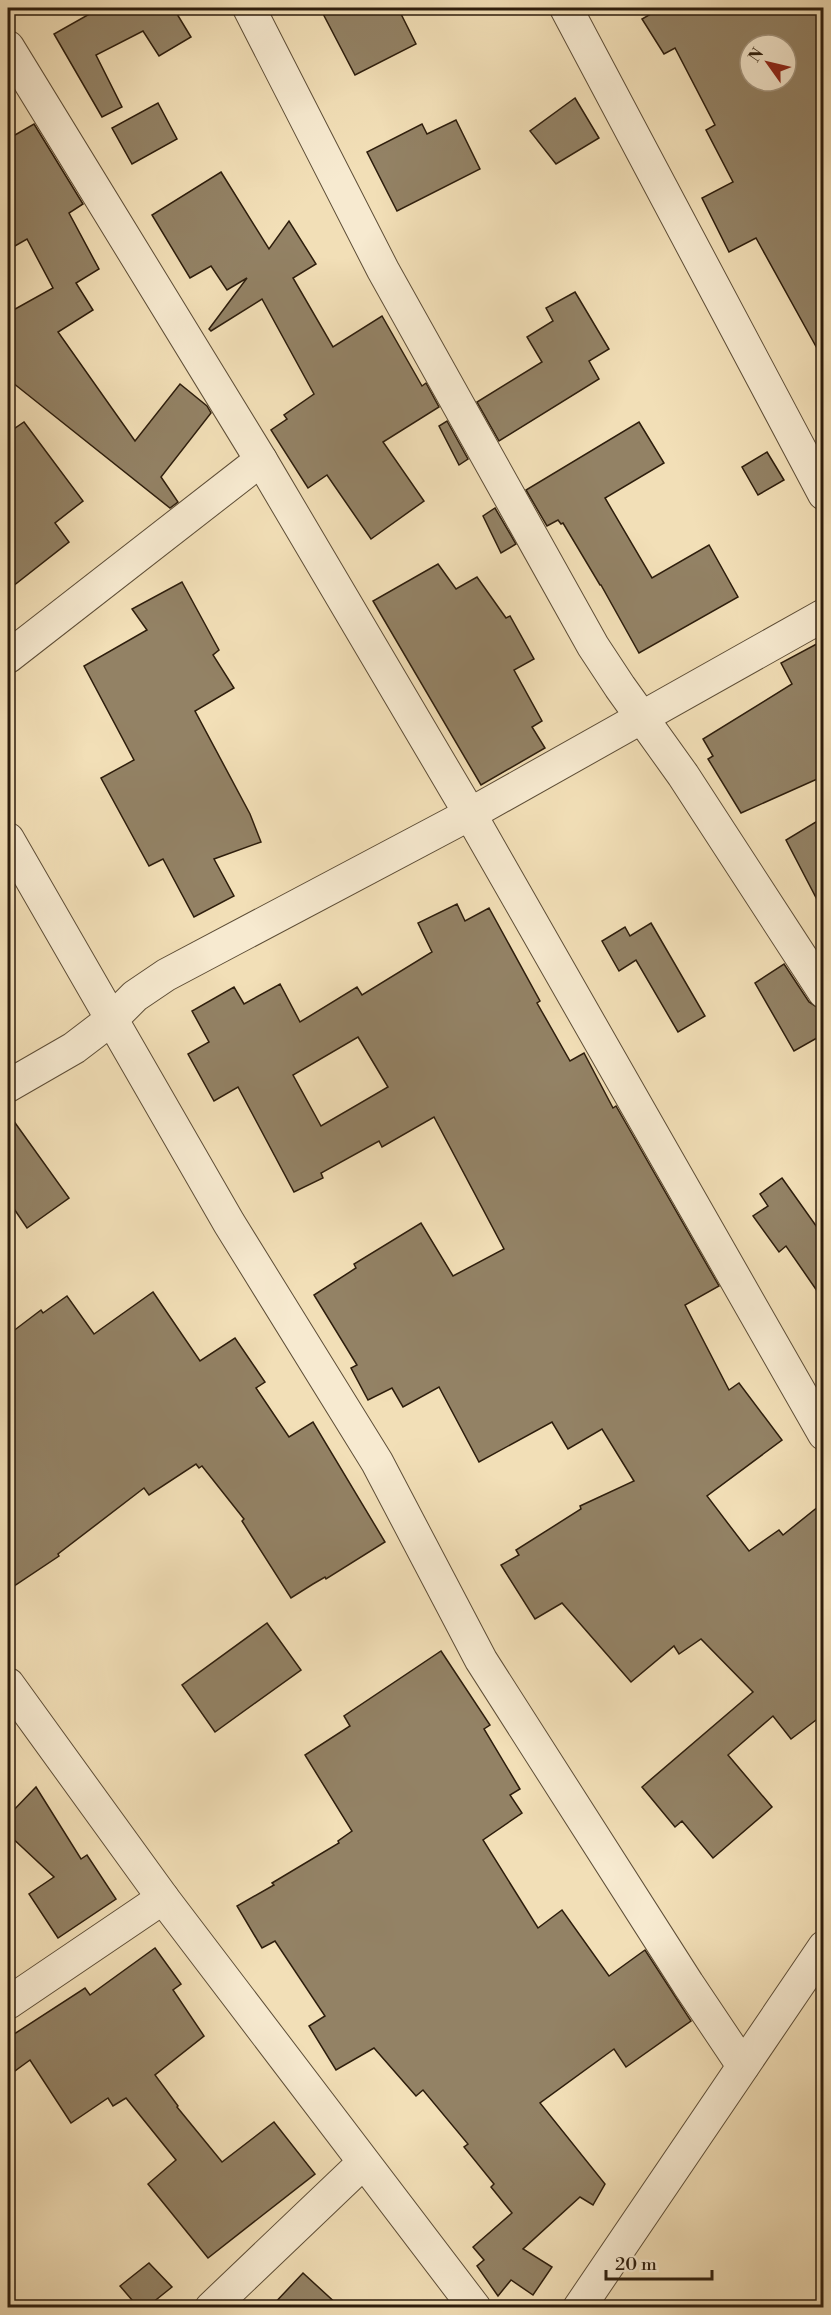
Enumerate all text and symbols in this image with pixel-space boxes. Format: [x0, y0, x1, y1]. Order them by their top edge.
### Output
north arrow [738, 33, 798, 93]
text: N [745, 44, 768, 66]
scale bar [606, 2243, 712, 2281]
text: 20 m [615, 2253, 657, 2276]

